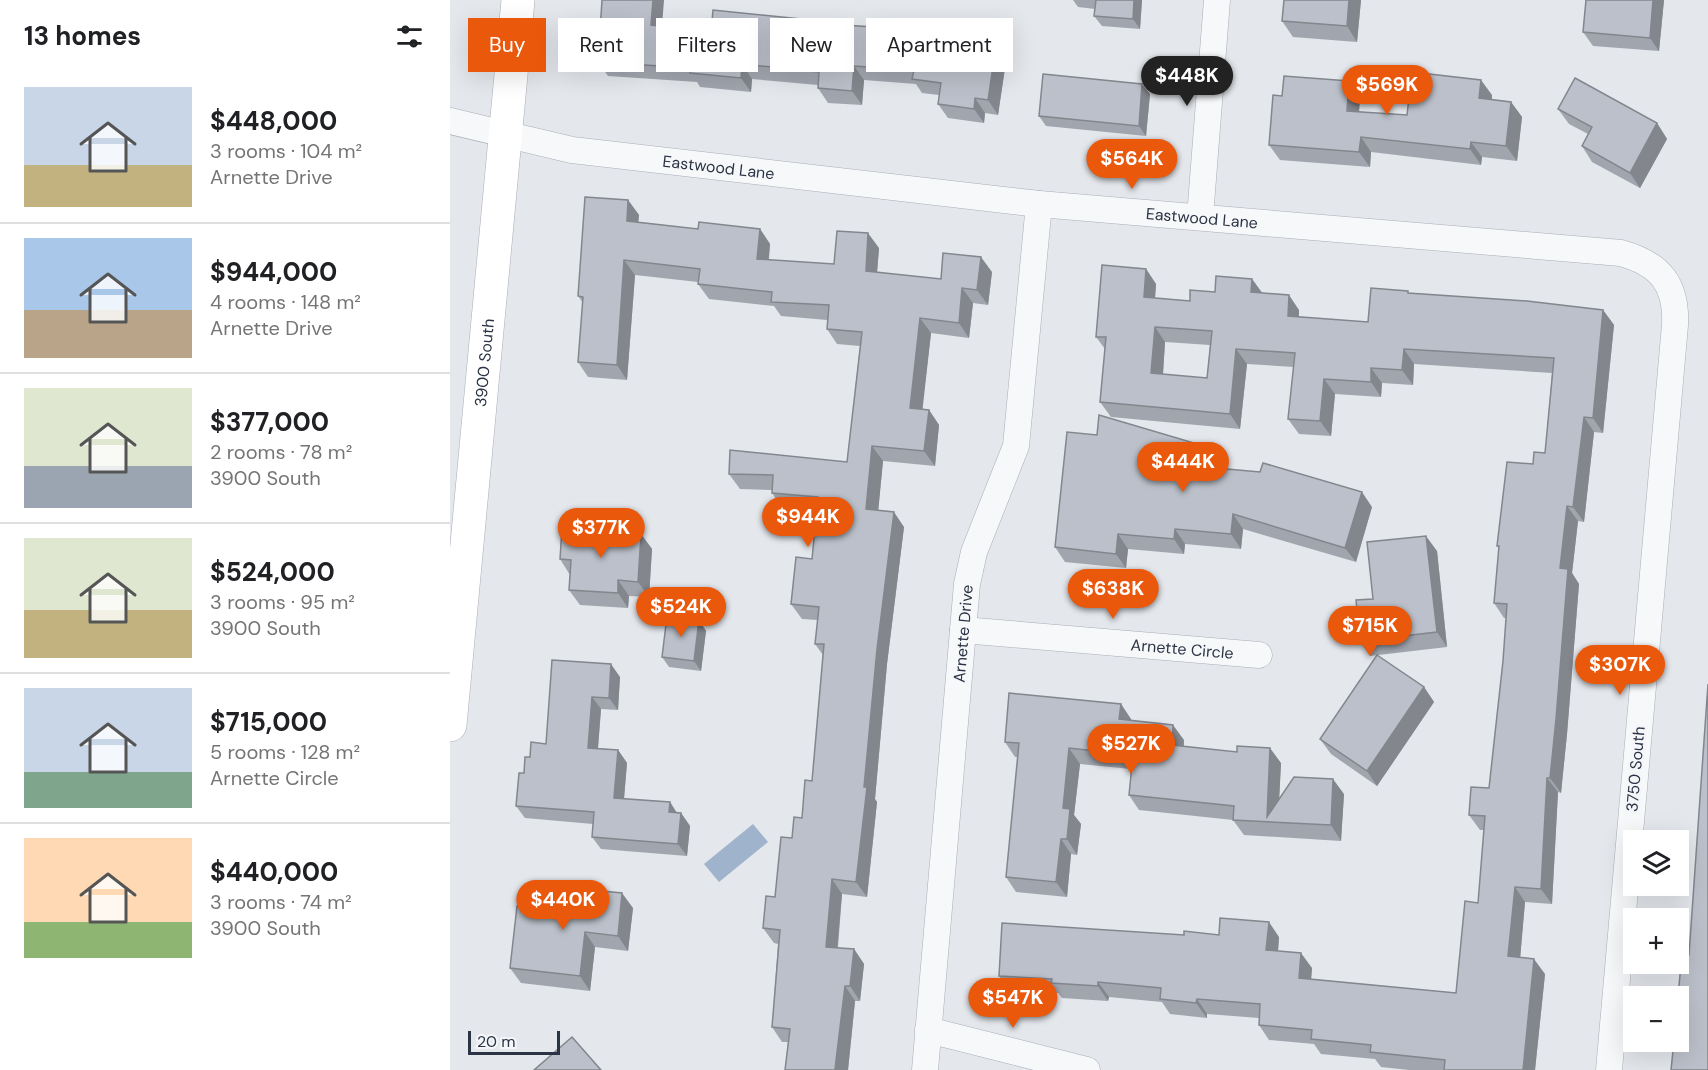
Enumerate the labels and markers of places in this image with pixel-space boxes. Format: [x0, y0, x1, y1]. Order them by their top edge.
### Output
pin: $448K [1145, 56, 1229, 107]
pin: $569K [1345, 65, 1429, 116]
pin: $564K [1090, 139, 1174, 190]
pin: $444K [1141, 442, 1225, 493]
pin: $944K [766, 497, 850, 548]
pin: $377K [559, 508, 643, 559]
pin: $638K [1071, 569, 1155, 620]
pin: $524K [639, 587, 723, 638]
pin: $715K [1328, 606, 1412, 657]
pin: $307K [1578, 645, 1662, 696]
pin: $527K [1089, 724, 1173, 775]
pin: $440K [521, 880, 605, 931]
pin: $547K [971, 978, 1055, 1029]

